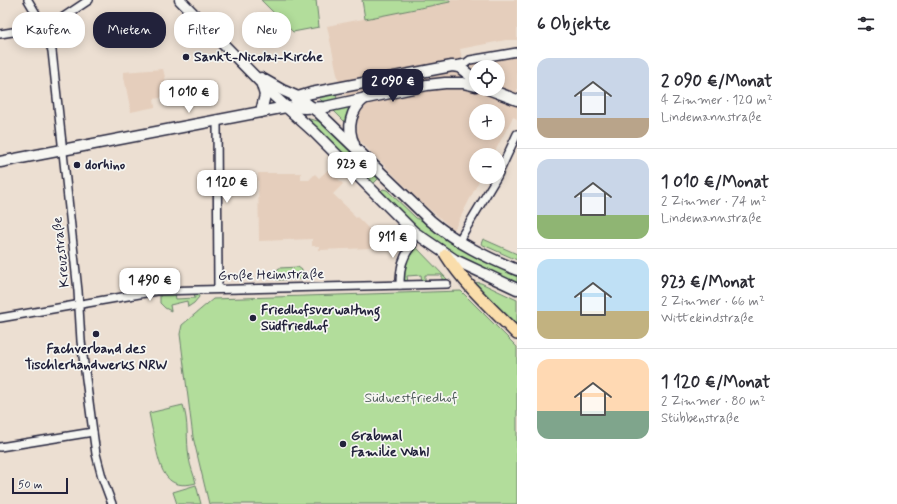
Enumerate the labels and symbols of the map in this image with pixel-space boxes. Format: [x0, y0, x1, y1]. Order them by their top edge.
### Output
place label: Sankt-Nicolai-Kirche [194, 48, 323, 66]
marker: Sankt-Nicolai-Kirche [181, 52, 191, 62]
pin: 2 090 € [356, 69, 430, 103]
pin: 1 010 € [152, 80, 226, 114]
pin: 923 € [324, 152, 380, 186]
place label: dorhino [85, 156, 126, 174]
marker: dorhino [72, 160, 82, 170]
pin: 1 120 € [190, 170, 264, 204]
street label: Kreuzstraße [48, 216, 74, 288]
pin: 911 € [365, 225, 421, 259]
street label: Große Heimstraße [218, 265, 324, 285]
pin: 1 490 € [113, 268, 187, 302]
place label: Friedhofsverwaltung Südfriedhof [261, 301, 381, 335]
marker: Friedhofsverwaltung Südfriedhof [248, 313, 258, 323]
marker: Fachverband des Tischlerhandwerks NRW [91, 329, 101, 339]
place label: Fachverband des Tischlerhandwerks NRW [25, 340, 168, 374]
park label: Südwestfriedhof [364, 389, 458, 407]
place label: Grabmal Familie Wahl [351, 427, 429, 461]
marker: Grabmal Familie Wahl [338, 439, 348, 449]
scale bar [12, 476, 68, 495]

